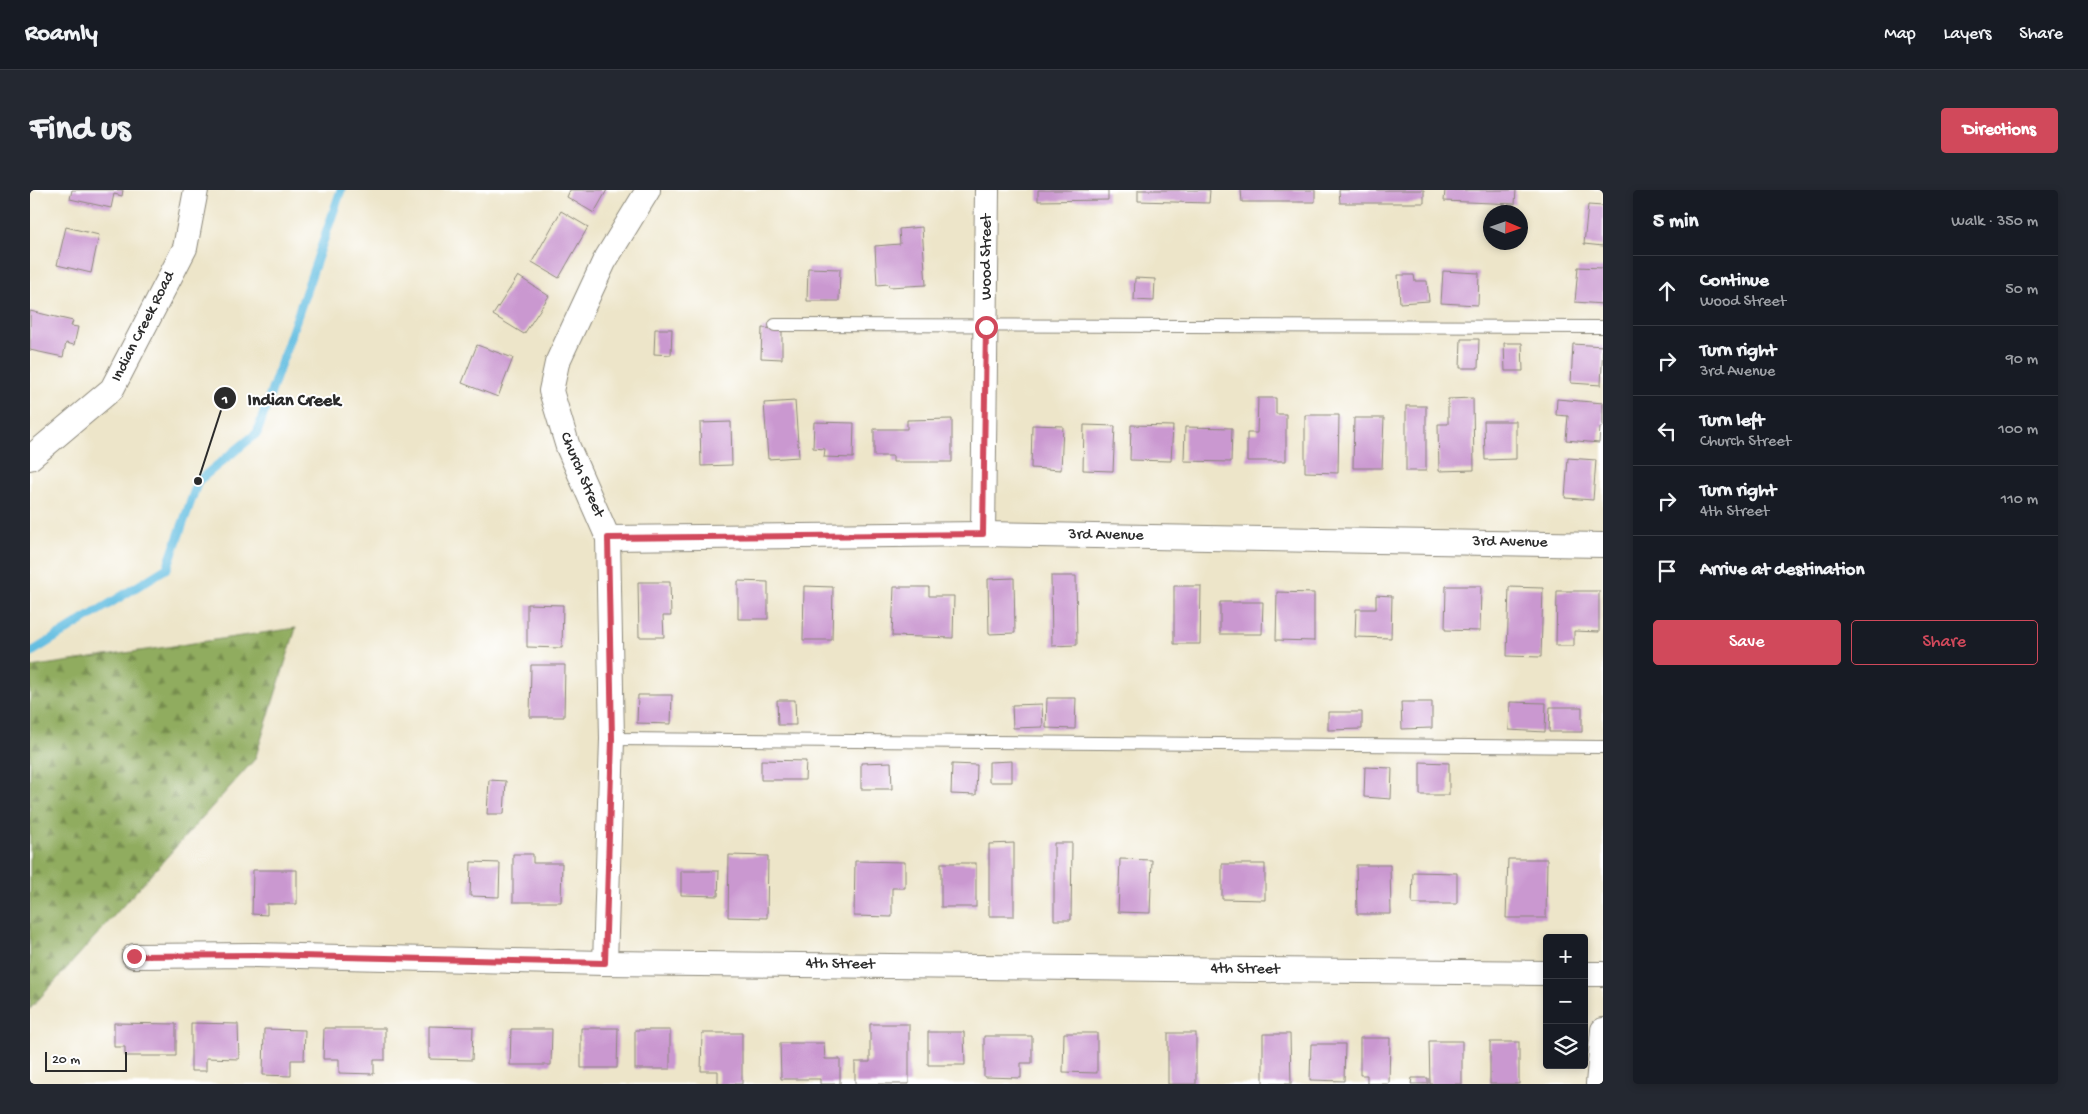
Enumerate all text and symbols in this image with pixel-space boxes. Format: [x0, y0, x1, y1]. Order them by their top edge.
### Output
text: Roamly [25, 20, 98, 49]
text: Map [1884, 24, 1916, 45]
text: Layers [1944, 24, 1991, 45]
text: Share [2019, 24, 2063, 45]
button: Directions [1941, 108, 2058, 153]
text: Find us [30, 110, 130, 151]
north arrow [1483, 205, 1528, 250]
text: 5 min [1653, 210, 1698, 235]
street label: Wood Street [978, 213, 997, 300]
text: Walk · 350 m [1951, 213, 2038, 232]
street label: Indian Creek Road [108, 267, 181, 385]
text: Continue [1700, 270, 1769, 293]
icon: ahead [1653, 277, 1681, 305]
text: 50 m [2005, 281, 2038, 300]
text: Wood Street [1700, 293, 1786, 312]
route start [975, 316, 998, 339]
text: Turn right [1700, 340, 1776, 363]
icon: right [1653, 347, 1681, 375]
text: 90 m [2006, 351, 2038, 370]
text: 3rd Avenue [1700, 363, 1775, 382]
callout: Indian Creek [213, 382, 351, 415]
text: 1 [221, 391, 228, 409]
text: Indian Creek [248, 391, 342, 412]
text: Turn left [1700, 410, 1764, 433]
icon: left [1653, 417, 1681, 445]
text: 100 m [1998, 421, 2038, 440]
street label: Church Street [554, 429, 608, 522]
text: Church Street [1700, 433, 1791, 452]
text: Turn right [1700, 480, 1776, 503]
icon: right [1653, 487, 1681, 515]
text: 110 m [2001, 491, 2038, 510]
text: 4th Street [1700, 503, 1769, 522]
street label: 3rd Avenue [1067, 526, 1145, 546]
street label: 3rd Avenue [1471, 533, 1549, 553]
icon: arrive [1653, 557, 1681, 585]
text: Arrive at destination [1700, 559, 1864, 582]
button: Save [1653, 620, 1841, 665]
button: Share [1851, 620, 2038, 665]
map controls [1543, 934, 1588, 1069]
button: + [1543, 934, 1588, 979]
route end [123, 945, 146, 968]
street label: 4th Street [805, 955, 876, 975]
street label: 4th Street [1210, 960, 1281, 980]
button: − [1543, 979, 1588, 1024]
button: layers [1543, 1024, 1588, 1069]
scale bar [45, 1049, 128, 1072]
text: 20 m [52, 1052, 80, 1069]

